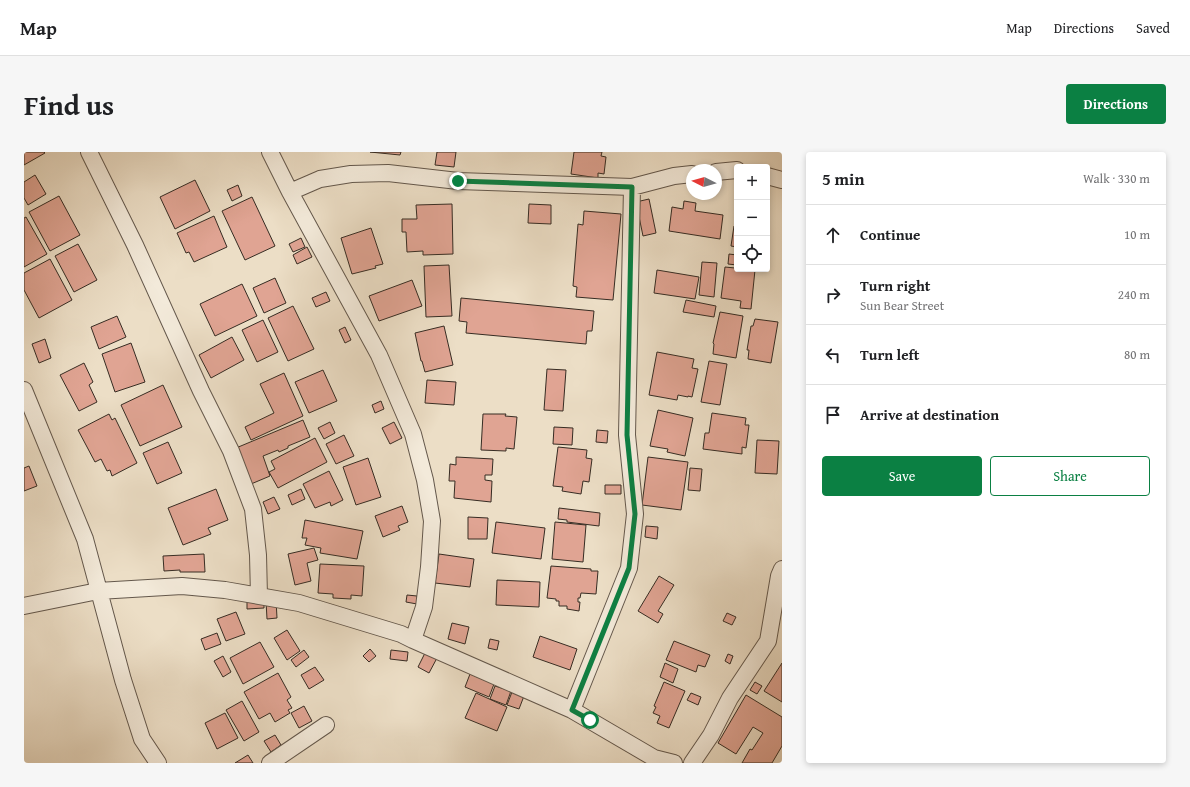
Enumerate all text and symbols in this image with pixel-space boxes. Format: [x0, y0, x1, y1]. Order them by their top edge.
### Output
text: Map [20, 14, 57, 42]
text: Map [1006, 18, 1032, 38]
text: Directions [1054, 18, 1114, 38]
text: Saved [1136, 18, 1170, 38]
text: Find us [24, 84, 114, 125]
button: Directions [1066, 84, 1166, 124]
north arrow [686, 164, 722, 200]
map controls [734, 164, 770, 272]
button: + [734, 164, 770, 200]
text: 5 min [822, 166, 864, 191]
text: Walk · 330 m [1083, 169, 1150, 188]
route end [449, 172, 467, 190]
button: − [734, 200, 770, 236]
icon: ahead [822, 224, 844, 246]
text: Continue [860, 224, 921, 245]
text: 10 m [1124, 225, 1150, 244]
button: locate [734, 236, 770, 272]
text: Turn right [860, 275, 931, 296]
icon: right [822, 284, 844, 306]
text: 240 m [1118, 285, 1150, 304]
text: Sun Bear Street [860, 296, 944, 315]
icon: left [822, 344, 844, 366]
text: Turn left [860, 344, 919, 365]
text: 80 m [1124, 345, 1150, 364]
icon: arrive [822, 404, 844, 426]
text: Arrive at destination [860, 404, 999, 425]
button: Save [822, 456, 982, 496]
button: Share [990, 456, 1150, 496]
route start [581, 711, 599, 729]

